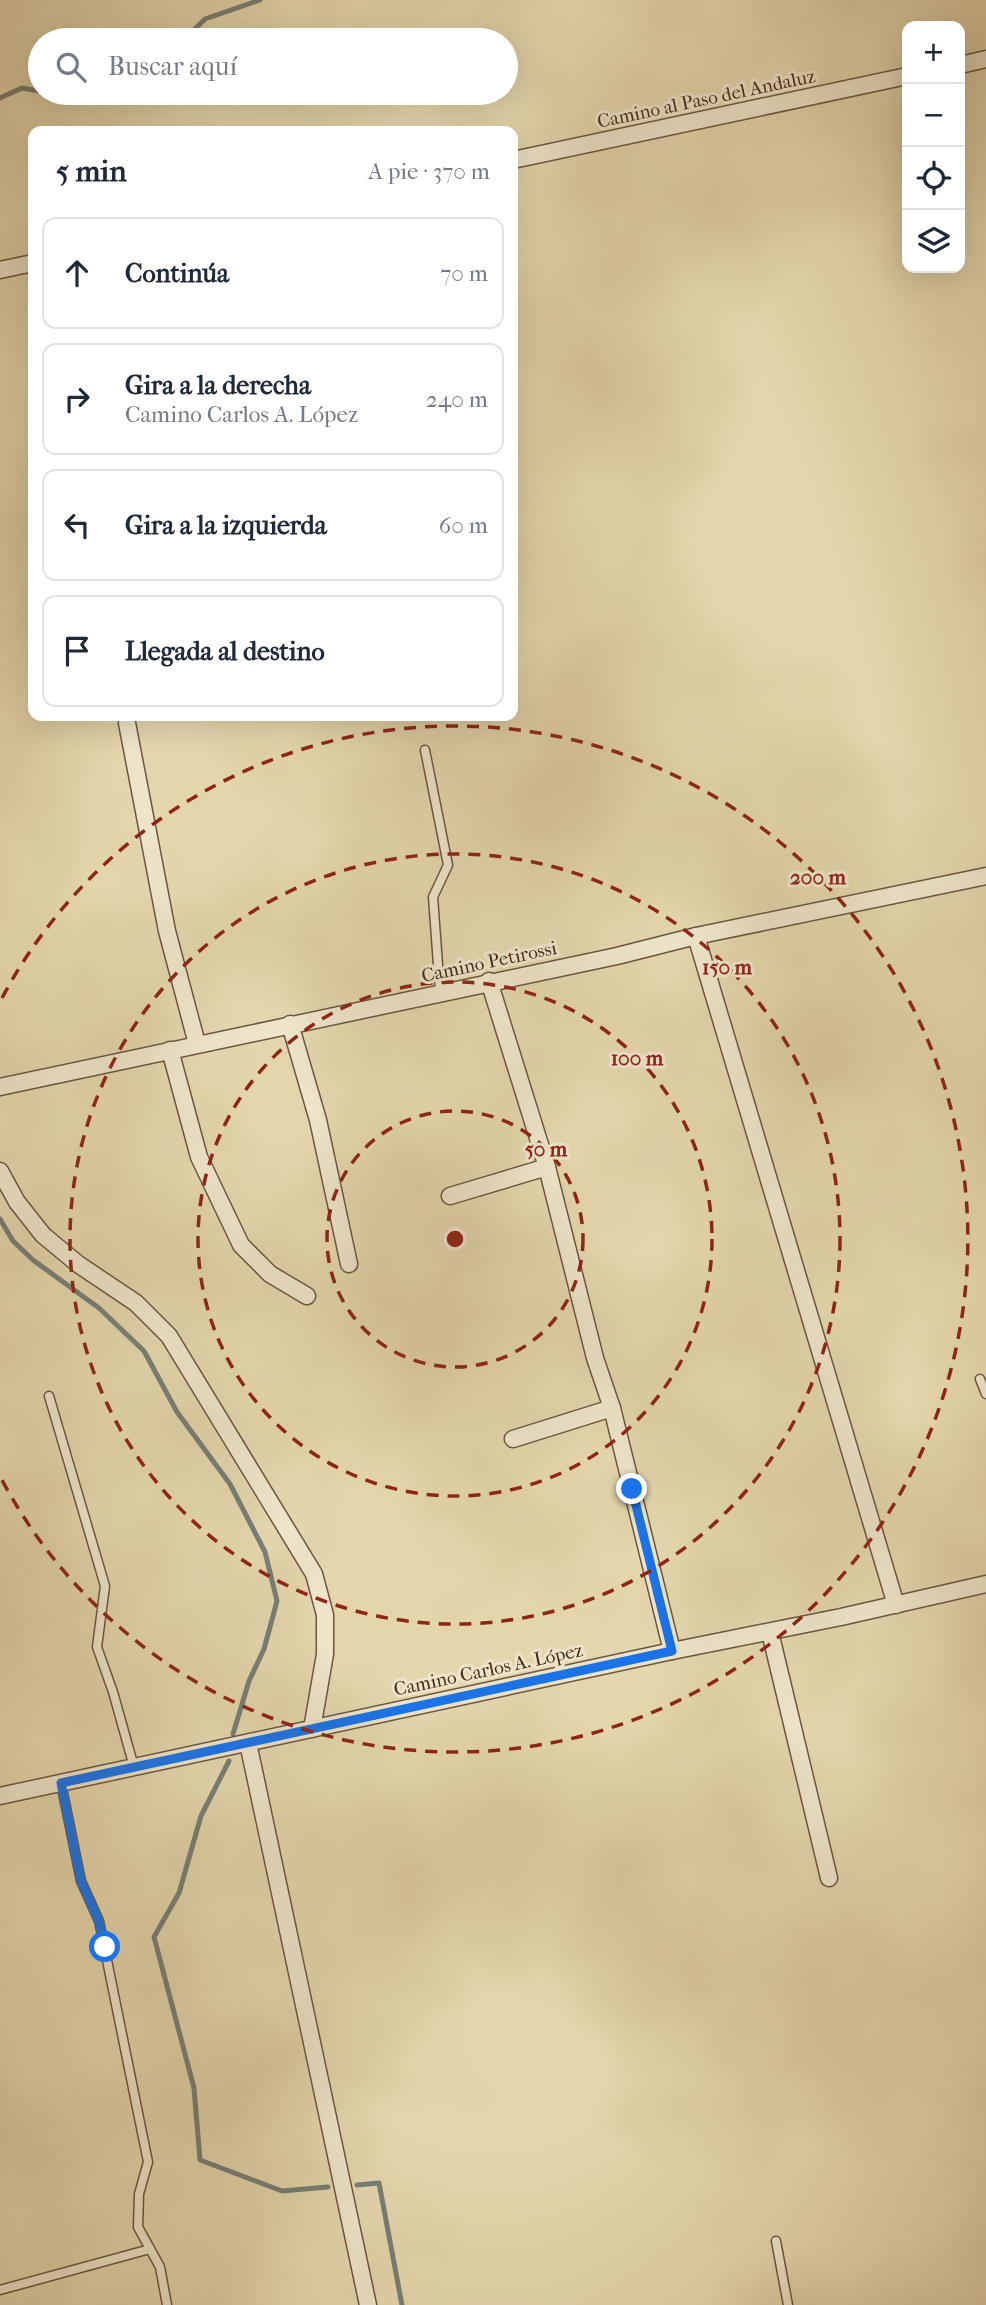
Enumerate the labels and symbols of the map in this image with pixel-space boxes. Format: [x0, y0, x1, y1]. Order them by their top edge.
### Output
street label: Camino al Paso del Andaluz [595, 65, 817, 133]
text: 200 m [790, 865, 847, 889]
street label: Camino Petirossi [420, 937, 559, 987]
text: 150 m [702, 955, 753, 979]
text: 100 m [611, 1046, 664, 1070]
text: 50 m [525, 1137, 568, 1161]
centre of rings [443, 1227, 467, 1251]
route end [616, 1473, 647, 1504]
street label: Camino Carlos A. López [392, 1639, 585, 1701]
route start [89, 1931, 120, 1962]

